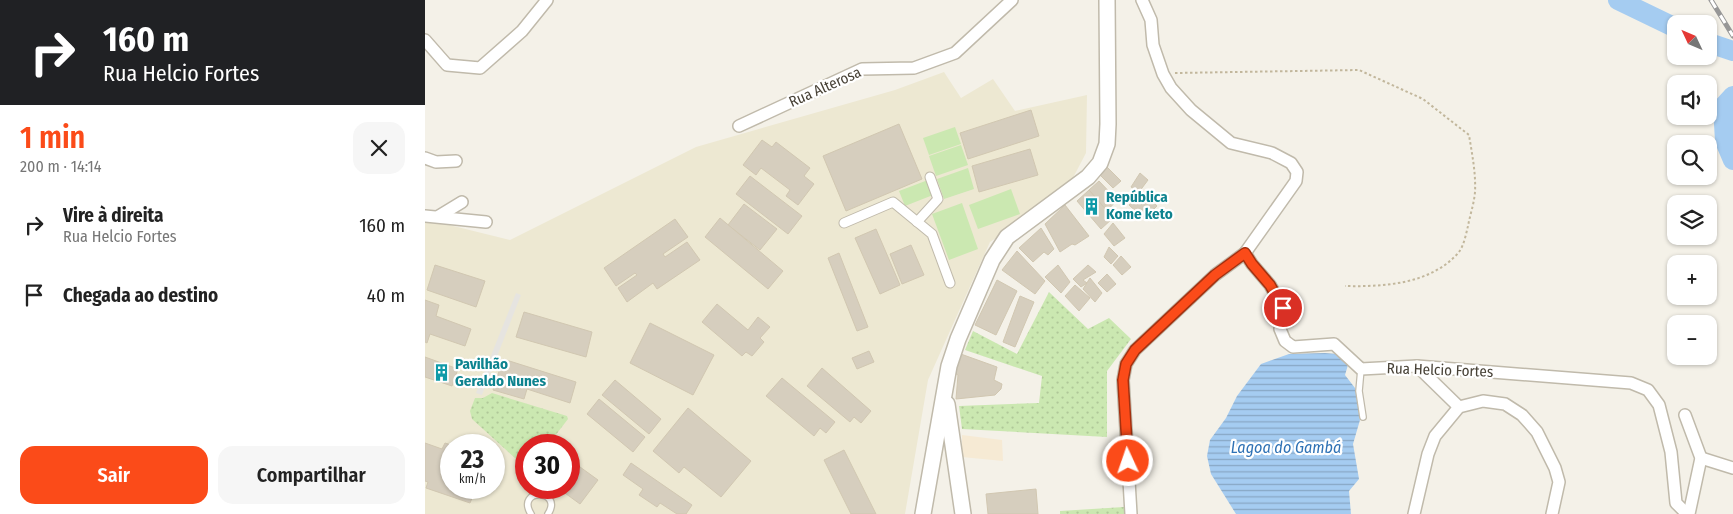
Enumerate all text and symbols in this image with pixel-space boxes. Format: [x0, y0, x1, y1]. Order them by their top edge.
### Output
north arrow [1667, 15, 1717, 65]
map controls [1667, 15, 1717, 365]
text: 160 m [103, 18, 189, 60]
icon: right [20, 20, 85, 85]
text: Rua Helcio Fortes [103, 60, 259, 87]
street label: Rua Alterosa [786, 63, 864, 111]
button: sound [1667, 75, 1717, 125]
text: 1 min [20, 120, 85, 156]
button: close [353, 122, 405, 174]
button: search [1667, 135, 1717, 185]
text: 200 m · 14:14 [20, 157, 101, 176]
place label: República Kome keto [1106, 188, 1173, 223]
button: layers [1667, 195, 1717, 245]
building icon: República Kome keto [1082, 196, 1102, 216]
text: Vire à direita [63, 204, 164, 227]
icon: right [20, 211, 48, 239]
text: 160 m [359, 214, 405, 237]
text: Rua Helcio Fortes [63, 227, 177, 246]
button: + [1667, 255, 1717, 305]
icon: arrive [20, 281, 48, 309]
text: Chegada ao destino [63, 284, 218, 307]
text: 40 m [367, 284, 405, 307]
pin [1262, 287, 1304, 329]
icon: arrive [1269, 294, 1297, 322]
button: − [1667, 315, 1717, 365]
place label: Pavilhão Geraldo Nunes [455, 355, 546, 390]
street label: Rua Helcio Fortes [1386, 359, 1494, 381]
building icon: Pavilhão Geraldo Nunes [431, 363, 451, 383]
speed limit sign: 30 [515, 434, 580, 499]
position arrow [1101, 434, 1153, 486]
water label: Lagoa do Gambá [1231, 438, 1341, 457]
text: 23 [461, 445, 484, 475]
button: Sair [20, 446, 208, 504]
button: Compartilhar [218, 446, 405, 504]
text: km/h [459, 472, 486, 486]

